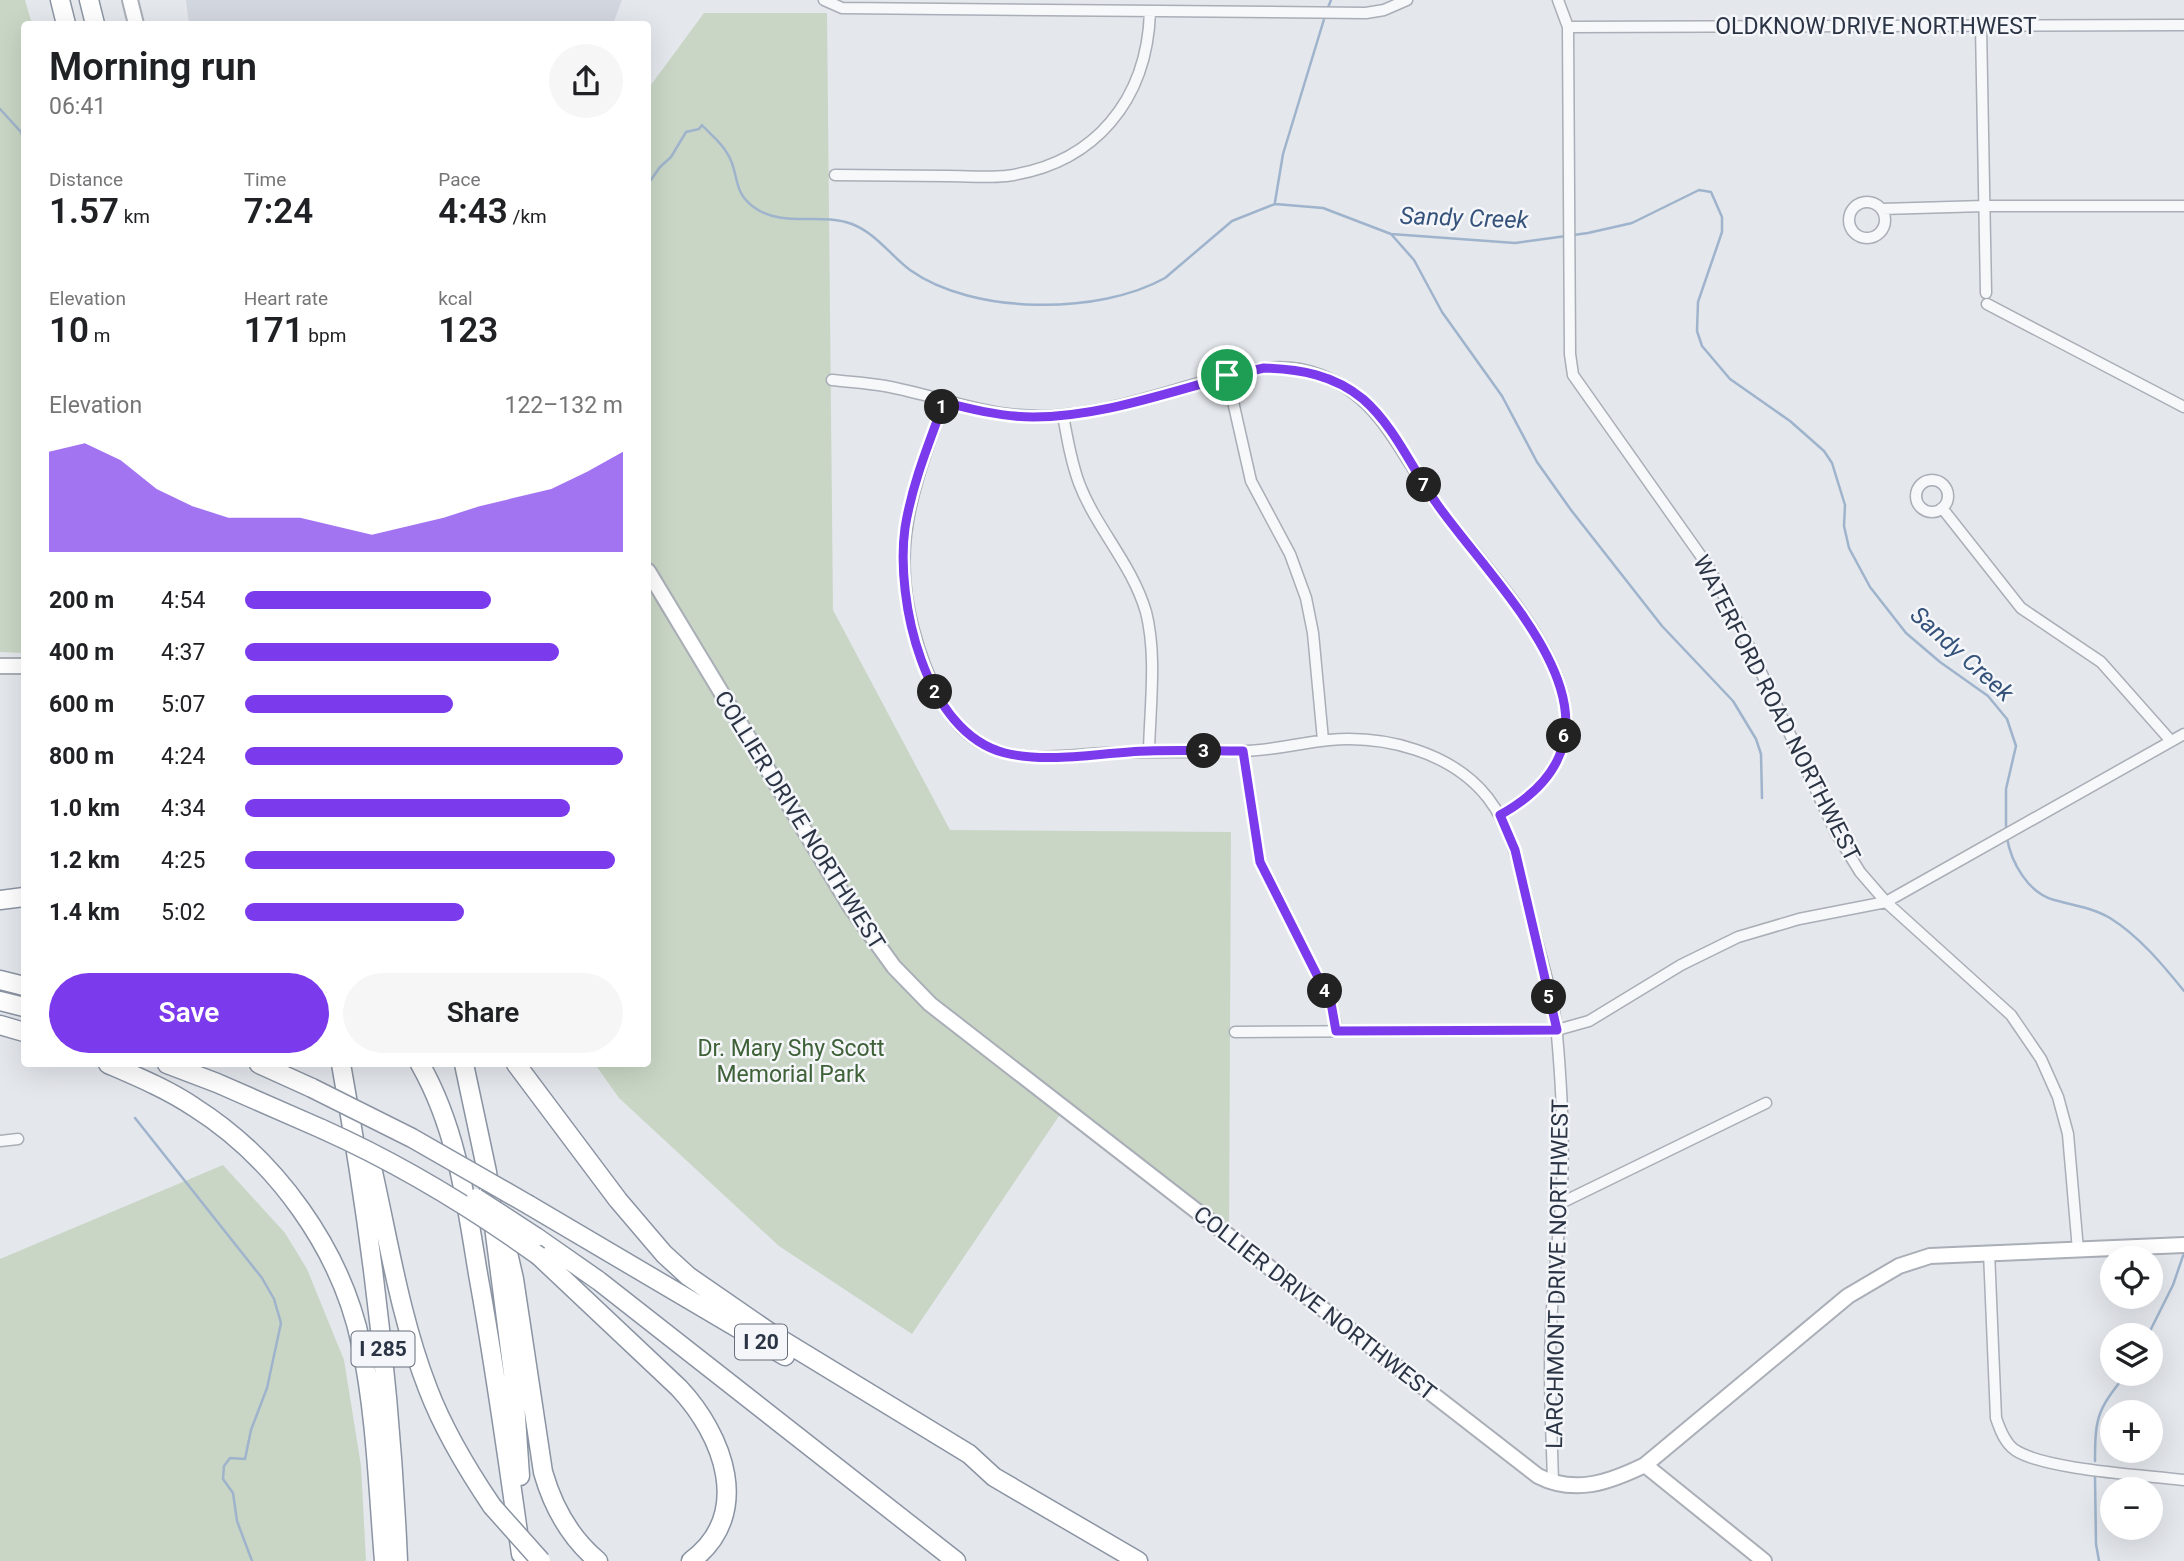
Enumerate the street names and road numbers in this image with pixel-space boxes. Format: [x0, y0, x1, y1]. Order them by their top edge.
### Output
street label: OLDKNOW DRIVE NORTHWEST [1715, 13, 2037, 40]
street label: WATERFORD ROAD NORTHWEST [1687, 551, 1866, 866]
street label: COLLIER DRIVE NORTHWEST [709, 686, 891, 955]
street label: LARCHMONT DRIVE NORTHWEST [1541, 1099, 1574, 1449]
street label: COLLIER DRIVE NORTHWEST [1188, 1200, 1442, 1407]
road number: I 20 [735, 1324, 787, 1360]
road number: I 285 [352, 1332, 414, 1366]

